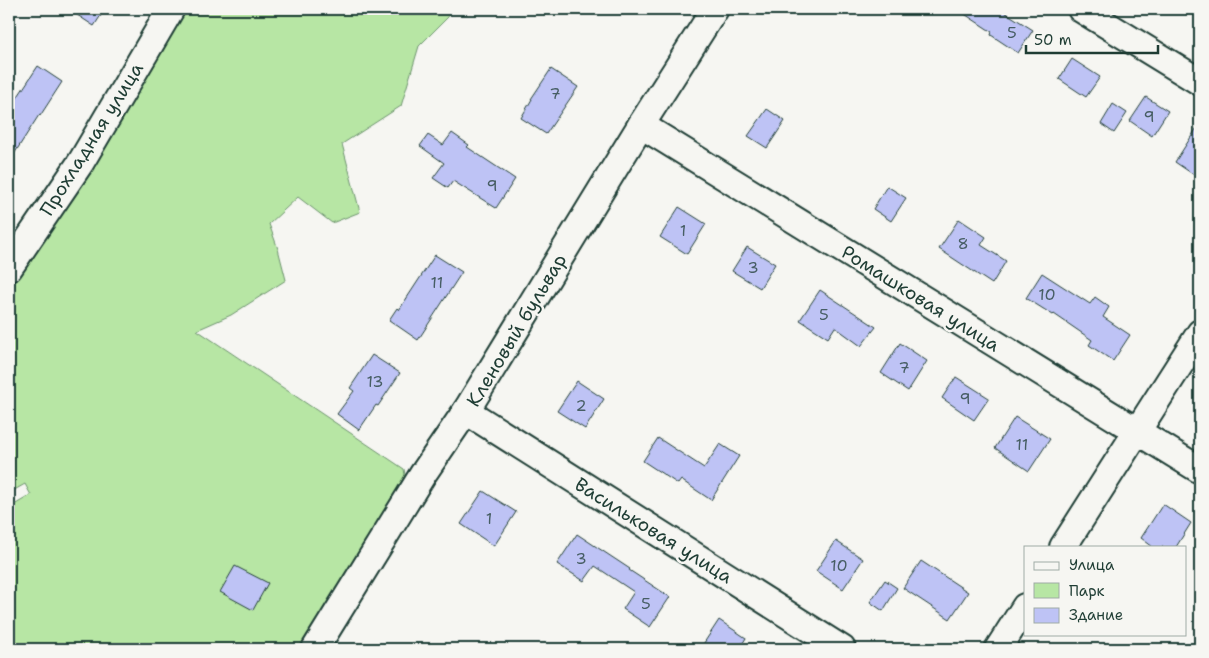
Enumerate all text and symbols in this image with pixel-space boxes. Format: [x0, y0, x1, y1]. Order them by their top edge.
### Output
house number: 5 [1007, 22, 1017, 43]
scale bar [1026, 22, 1159, 54]
text: 50 m [1034, 30, 1072, 50]
street label: Прохладная улица [34, 58, 149, 221]
house number: 7 [549, 83, 561, 104]
house number: 9 [1143, 106, 1155, 127]
house number: 9 [486, 175, 498, 196]
house number: 1 [680, 220, 686, 241]
house number: 8 [957, 233, 969, 254]
street label: Ромашковая улица [837, 239, 1005, 357]
street label: Кленовый бульвар [461, 249, 572, 411]
house number: 3 [747, 257, 759, 278]
house number: 11 [431, 272, 443, 293]
house number: 10 [1038, 284, 1056, 305]
house number: 5 [819, 304, 829, 325]
house number: 7 [898, 357, 910, 378]
house number: 13 [366, 371, 384, 392]
house number: 9 [959, 388, 971, 409]
house number: 2 [575, 395, 587, 416]
house number: 11 [1016, 434, 1028, 455]
street label: Васильковая улица [570, 472, 738, 589]
house number: 1 [486, 508, 492, 529]
legend [1024, 546, 1186, 636]
house number: 3 [575, 548, 587, 569]
house number: 10 [830, 555, 848, 576]
text: Улица [1069, 555, 1115, 575]
text: Парк [1069, 581, 1105, 601]
house number: 5 [641, 593, 651, 614]
text: Здание [1069, 605, 1123, 625]

